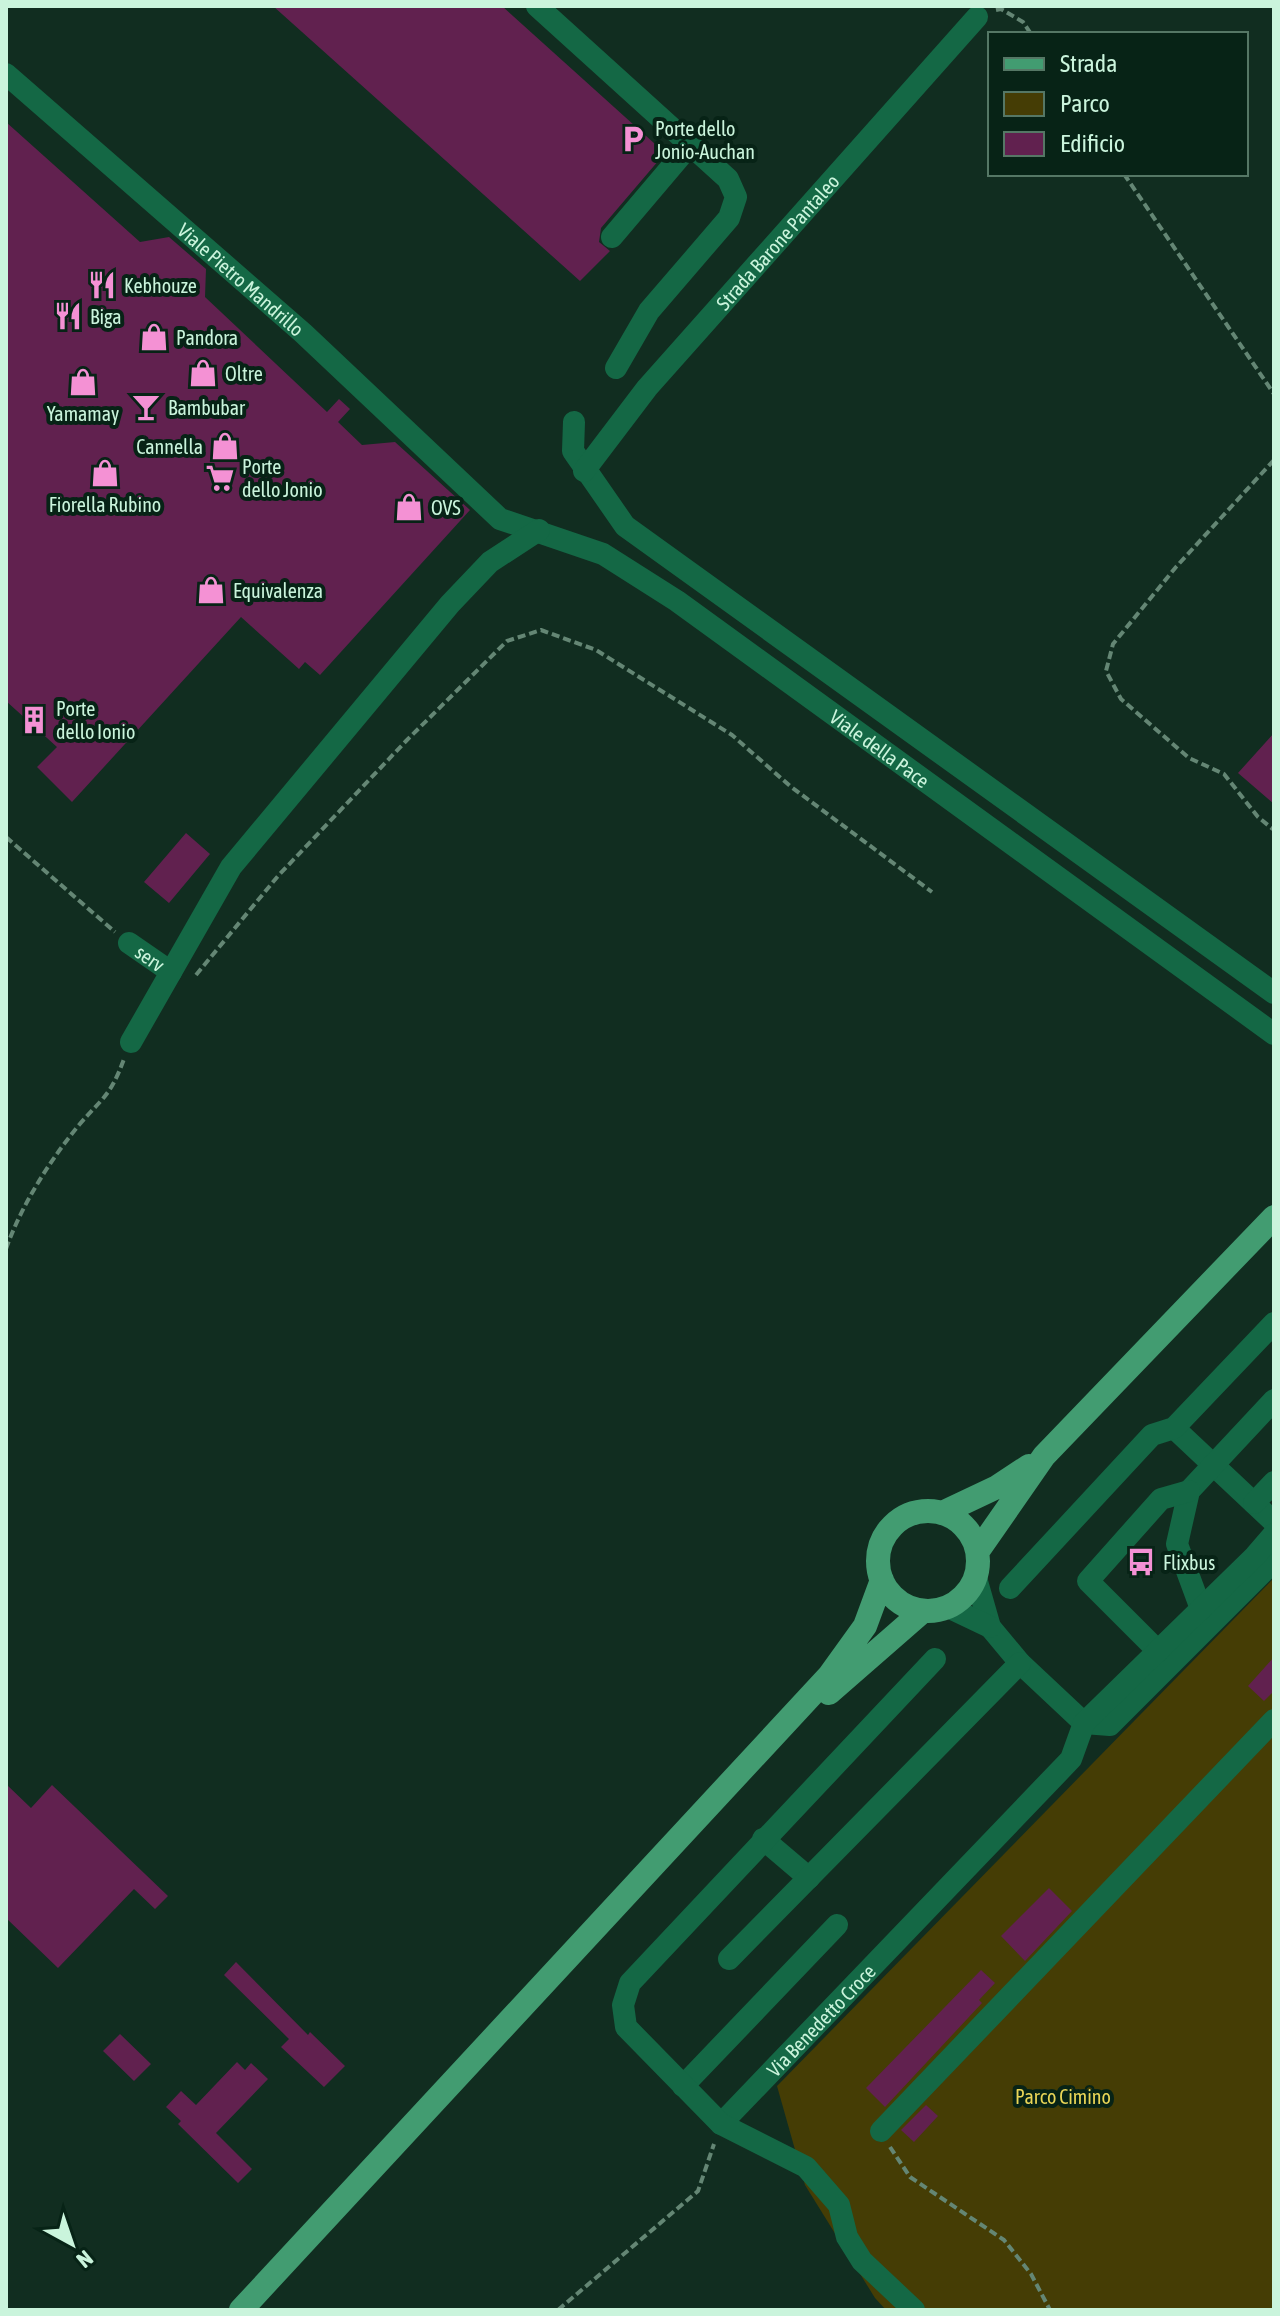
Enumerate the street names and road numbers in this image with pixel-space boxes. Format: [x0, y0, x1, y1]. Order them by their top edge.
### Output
street label: Strada Barone Pantaleo [711, 169, 843, 314]
street label: Viale Pietro Mandrillo [173, 218, 309, 340]
street label: Viale della Pace [826, 704, 934, 792]
street label: serv [131, 940, 169, 976]
street label: Via Benedetto Croce [762, 1959, 880, 2081]

